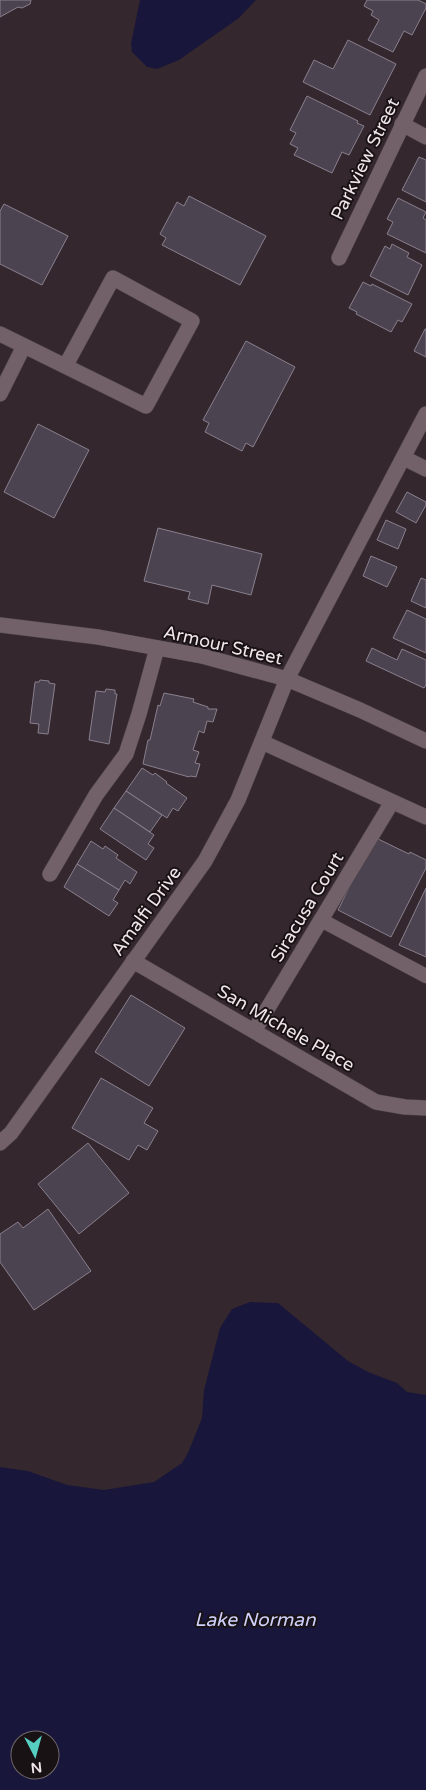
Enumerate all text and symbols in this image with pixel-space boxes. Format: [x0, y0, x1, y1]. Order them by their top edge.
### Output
street label: Parkview Street [326, 94, 404, 224]
street label: Armour Street [161, 621, 285, 669]
street label: Siracusa Court [266, 848, 349, 966]
street label: Amalfi Drive [106, 862, 186, 960]
street label: San Michele Place [213, 980, 359, 1076]
water label: Lake Norman [194, 1609, 316, 1631]
north arrow [10, 1730, 60, 1780]
text: N [30, 1758, 43, 1776]

